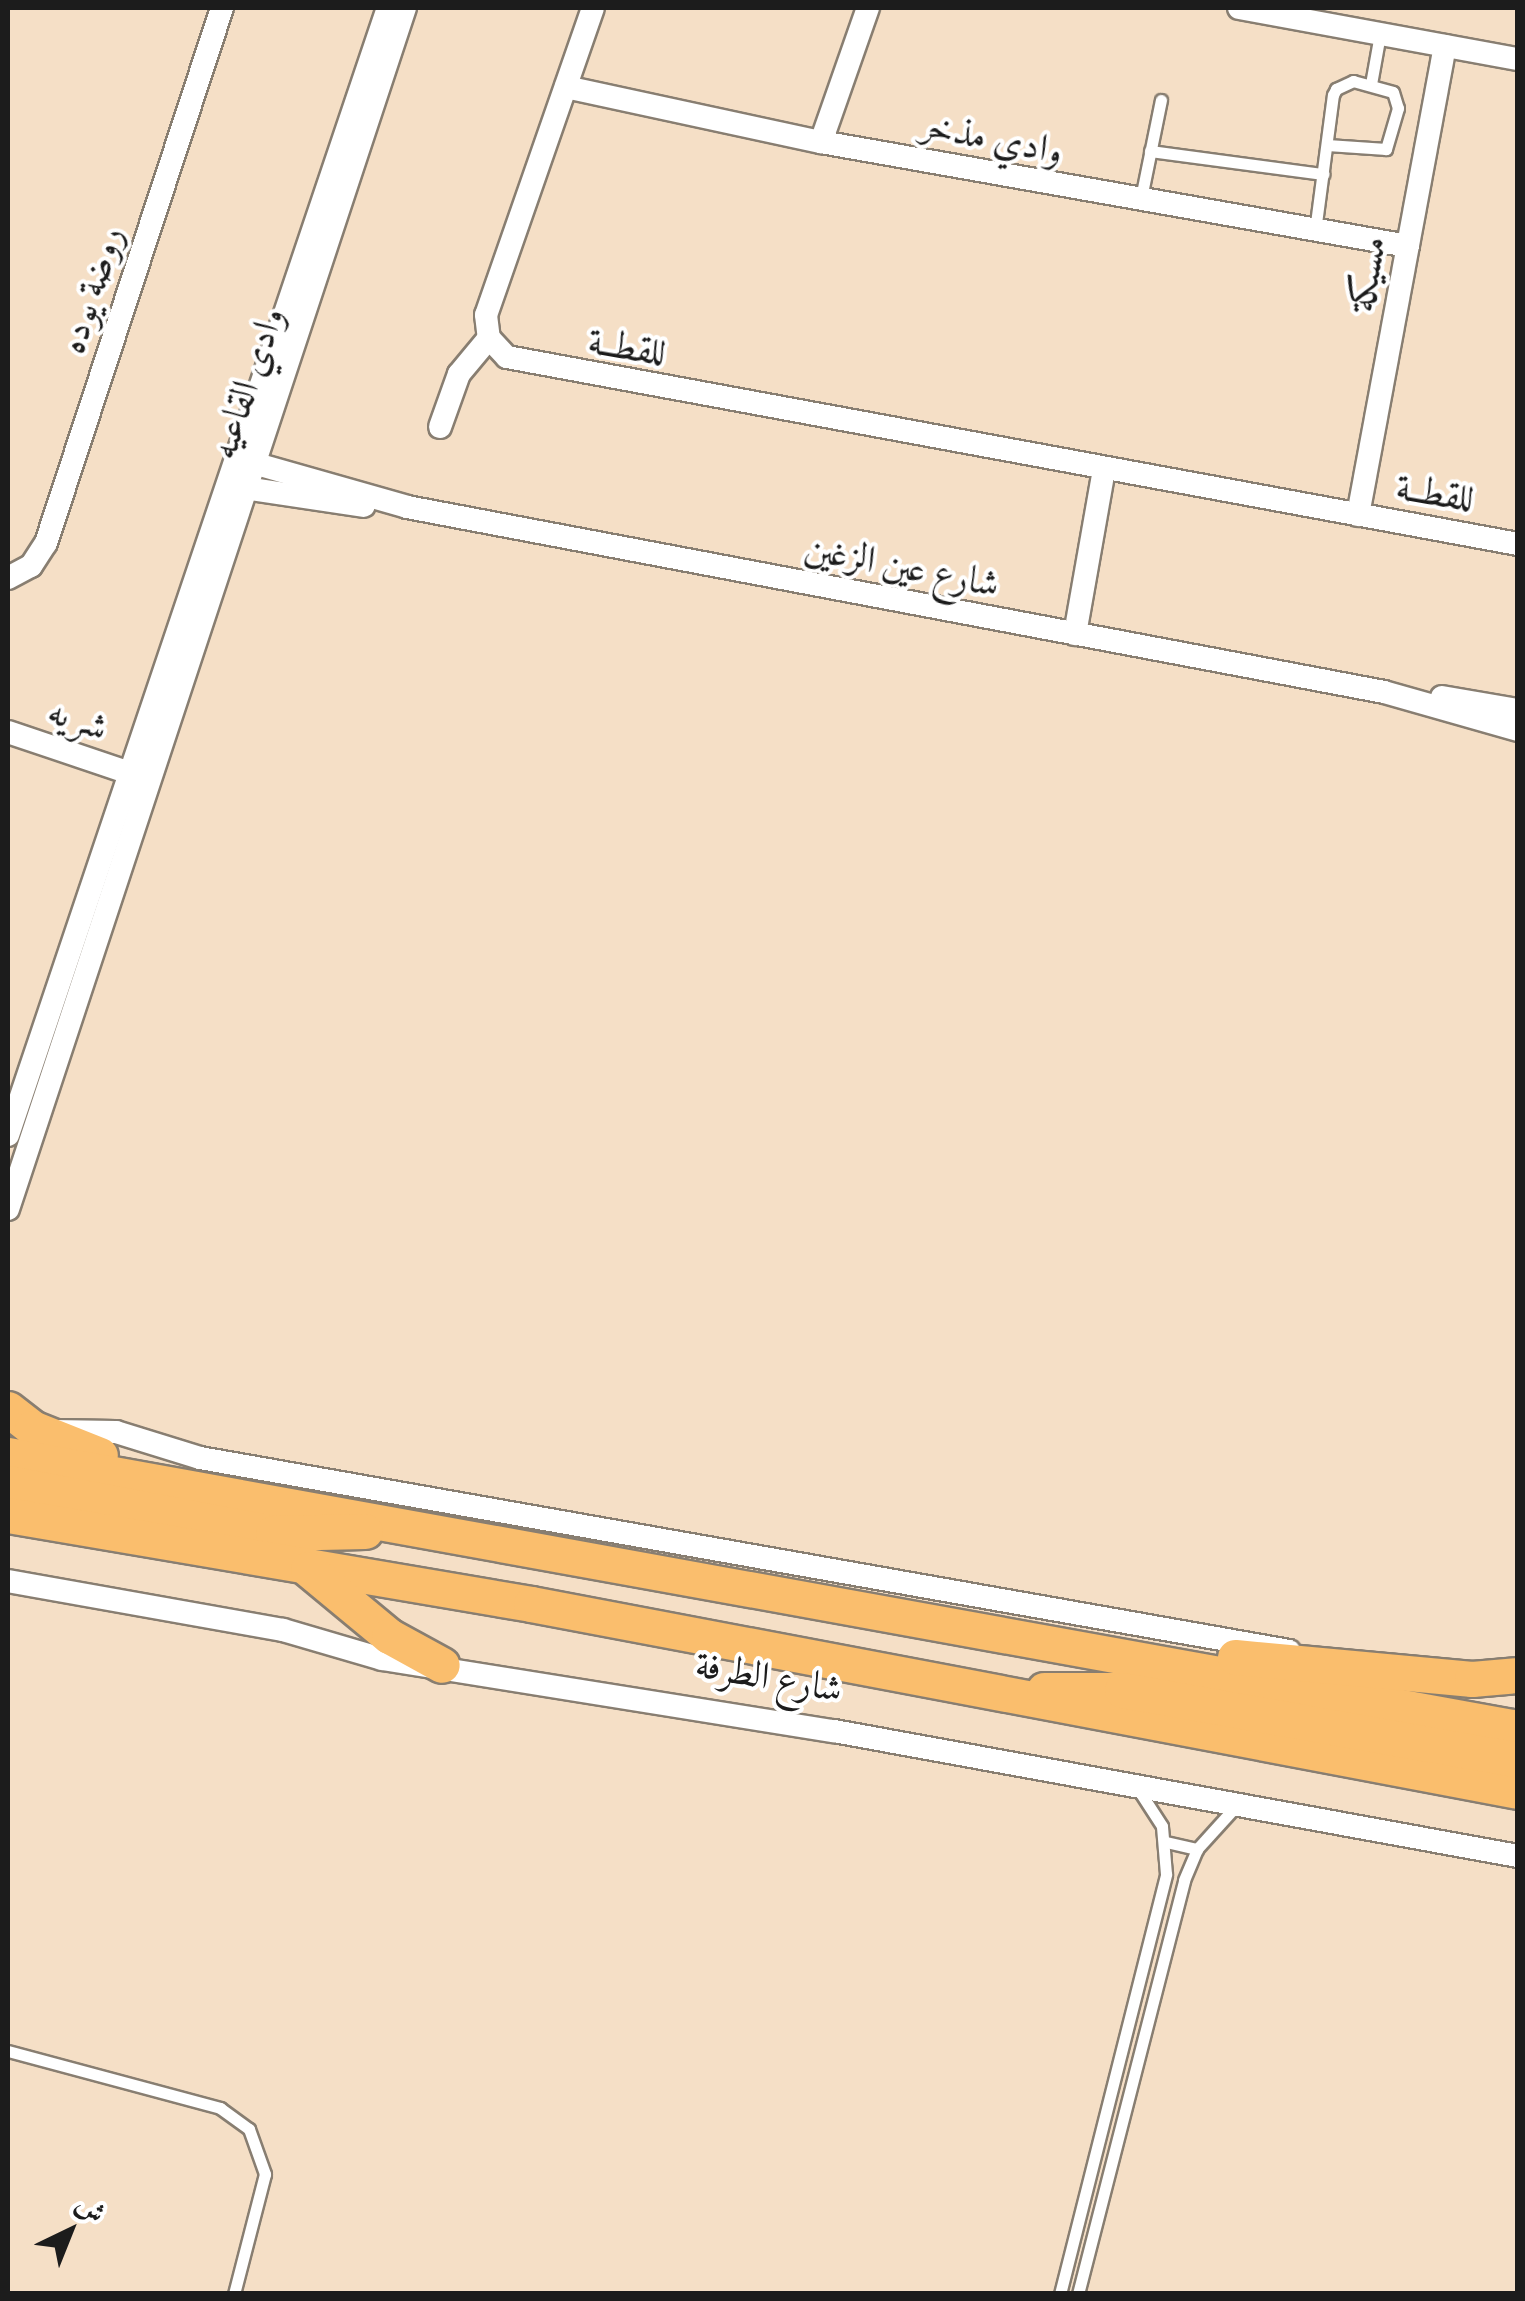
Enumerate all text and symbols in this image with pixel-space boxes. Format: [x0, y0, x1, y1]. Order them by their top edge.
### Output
street label: وادي مذخر [917, 102, 1067, 174]
street label: روضة يوده [49, 221, 133, 359]
street label: مسيكة [1338, 233, 1396, 315]
street label: وادي القاعيه [200, 301, 294, 465]
street label: للقطــة [585, 318, 669, 376]
street label: للقطــة [1393, 464, 1477, 522]
street label: شارع عين الزغين [801, 525, 1003, 607]
street label: شريه [42, 688, 114, 750]
street label: شارع الطرفة [692, 1642, 846, 1712]
north arrow [20, 2181, 120, 2281]
text: ش [69, 2186, 113, 2231]

